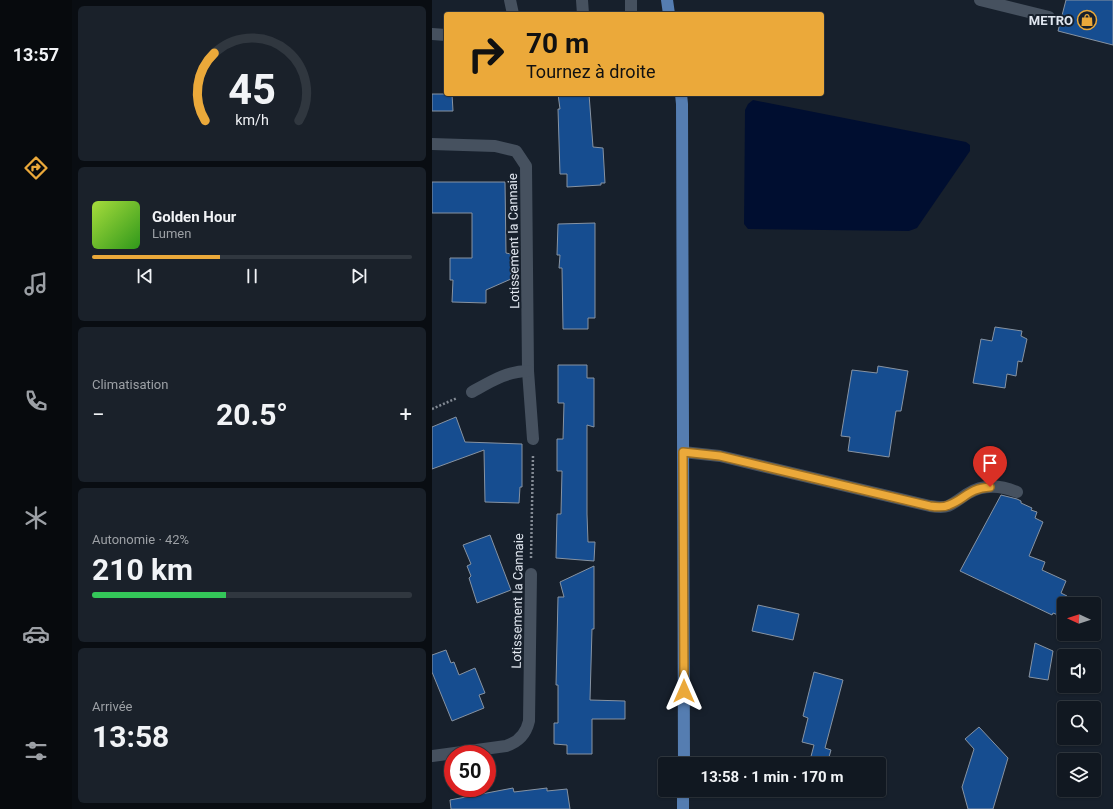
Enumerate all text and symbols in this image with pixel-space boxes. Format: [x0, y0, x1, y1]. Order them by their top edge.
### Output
shop icon: METRO [1076, 9, 1098, 31]
place label: METRO [1029, 13, 1073, 28]
text: 70 m [526, 27, 589, 60]
icon: right [460, 28, 512, 80]
text: 13:57 [13, 44, 59, 65]
text: Tournez à droite [526, 61, 655, 82]
text: 45 [228, 65, 276, 114]
text: km/h [235, 112, 269, 128]
icon: directions [22, 154, 50, 182]
street label: Lotissement la Cannaie [505, 173, 522, 309]
text: Golden Hour [152, 208, 236, 226]
text: Lumen [152, 226, 191, 241]
icon: previous [134, 265, 156, 287]
icon: pause [241, 265, 263, 287]
icon: next [348, 265, 370, 287]
icon: music [22, 270, 50, 298]
text: Climatisation [92, 377, 168, 392]
icon: phone [22, 387, 50, 415]
text: 20.5° [216, 397, 288, 432]
text: − [92, 402, 105, 427]
text: + [400, 402, 412, 427]
pin [973, 446, 1007, 487]
icon: arrive [979, 452, 1001, 474]
icon: climate [22, 504, 50, 532]
text: Autonomie · 42% [92, 532, 189, 547]
street label: Lotissement la Cannaie [509, 533, 526, 669]
text: 210 km [92, 552, 193, 587]
north arrow [1057, 597, 1101, 641]
map controls [1057, 597, 1101, 797]
icon: car [22, 620, 50, 648]
button: sound [1057, 649, 1101, 693]
position arrow [663, 670, 705, 712]
text: Arrivée [92, 699, 132, 714]
button: search [1057, 701, 1101, 745]
text: 13:58 [92, 719, 169, 754]
icon: filters [22, 737, 50, 765]
speed limit sign: 50 [444, 745, 496, 797]
button: layers [1057, 753, 1101, 797]
text: 13:58 · 1 min · 170 m [701, 768, 843, 786]

